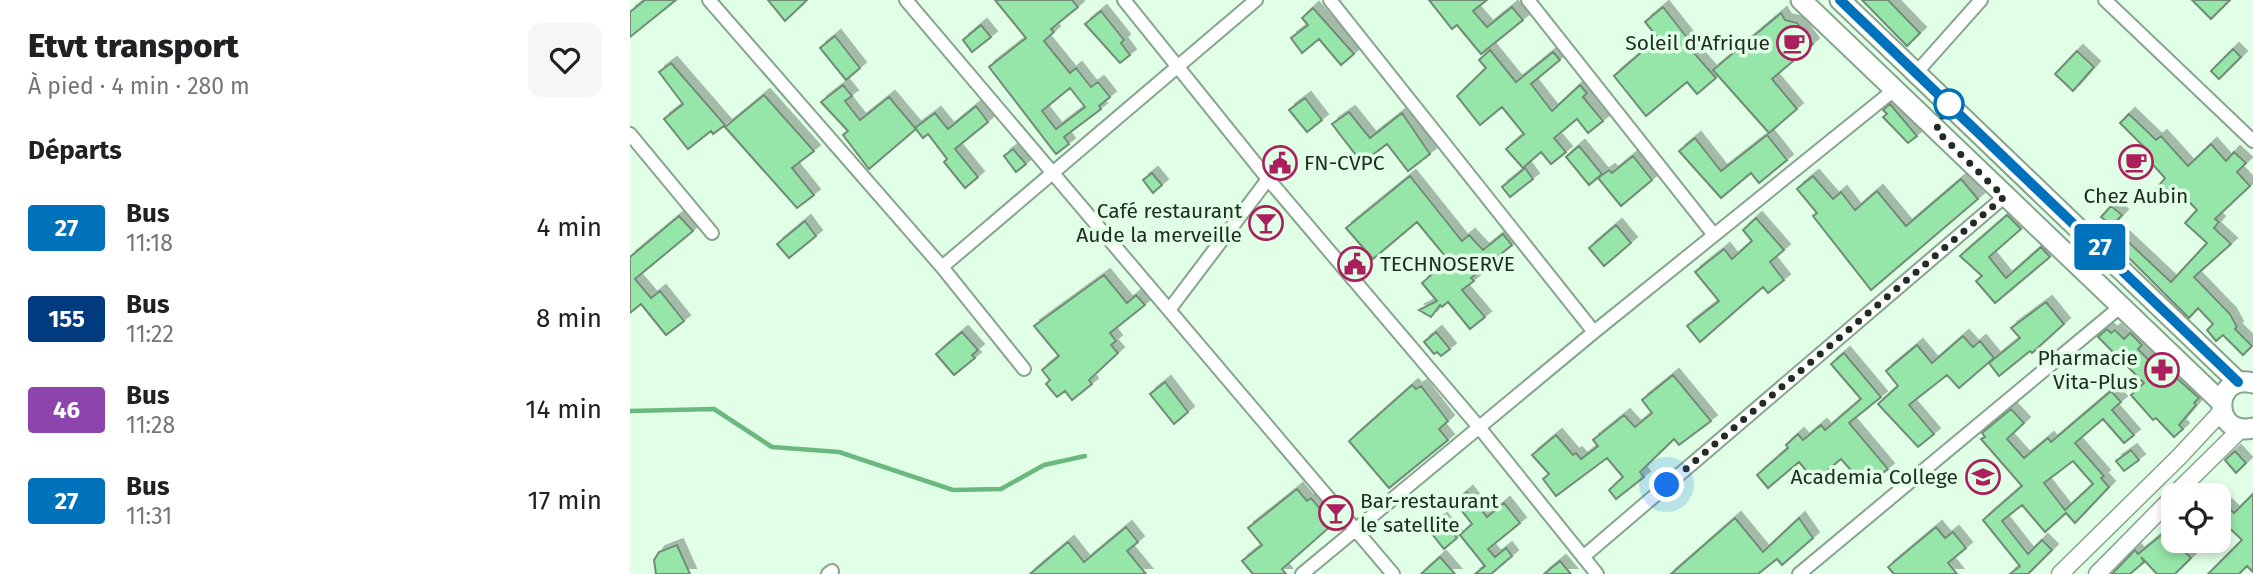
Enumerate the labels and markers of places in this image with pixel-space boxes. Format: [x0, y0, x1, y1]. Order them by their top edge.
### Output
cafe icon: Soleil d'Afrique [1775, 24, 1813, 62]
place label: Soleil d'Afrique [1625, 30, 1770, 56]
unlabelled marker [1934, 89, 1964, 119]
cafe icon: Chez Aubin [2117, 143, 2155, 181]
public building icon: FN-CVPC [1261, 144, 1299, 182]
place label: FN-CVPC [1304, 150, 1385, 176]
place label: Chez Aubin [2084, 183, 2188, 209]
place label: Café restaurant Aude la merveille [1076, 198, 1242, 248]
bar icon: Café restaurant Aude la merveille [1247, 204, 1285, 242]
public building icon: TECHNOSERVE [1336, 245, 1374, 283]
place label: TECHNOSERVE [1380, 251, 1515, 277]
place label: Pharmacie Vita-Plus [2038, 345, 2138, 395]
pharmacy icon: Pharmacie Vita-Plus [2143, 351, 2181, 389]
school or university icon: Academia College [1964, 458, 2002, 496]
place label: Academia College [1791, 464, 1958, 490]
place label: Bar-restaurant le satellite [1360, 488, 1499, 538]
bar icon: Bar-restaurant le satellite [1317, 494, 1355, 532]

